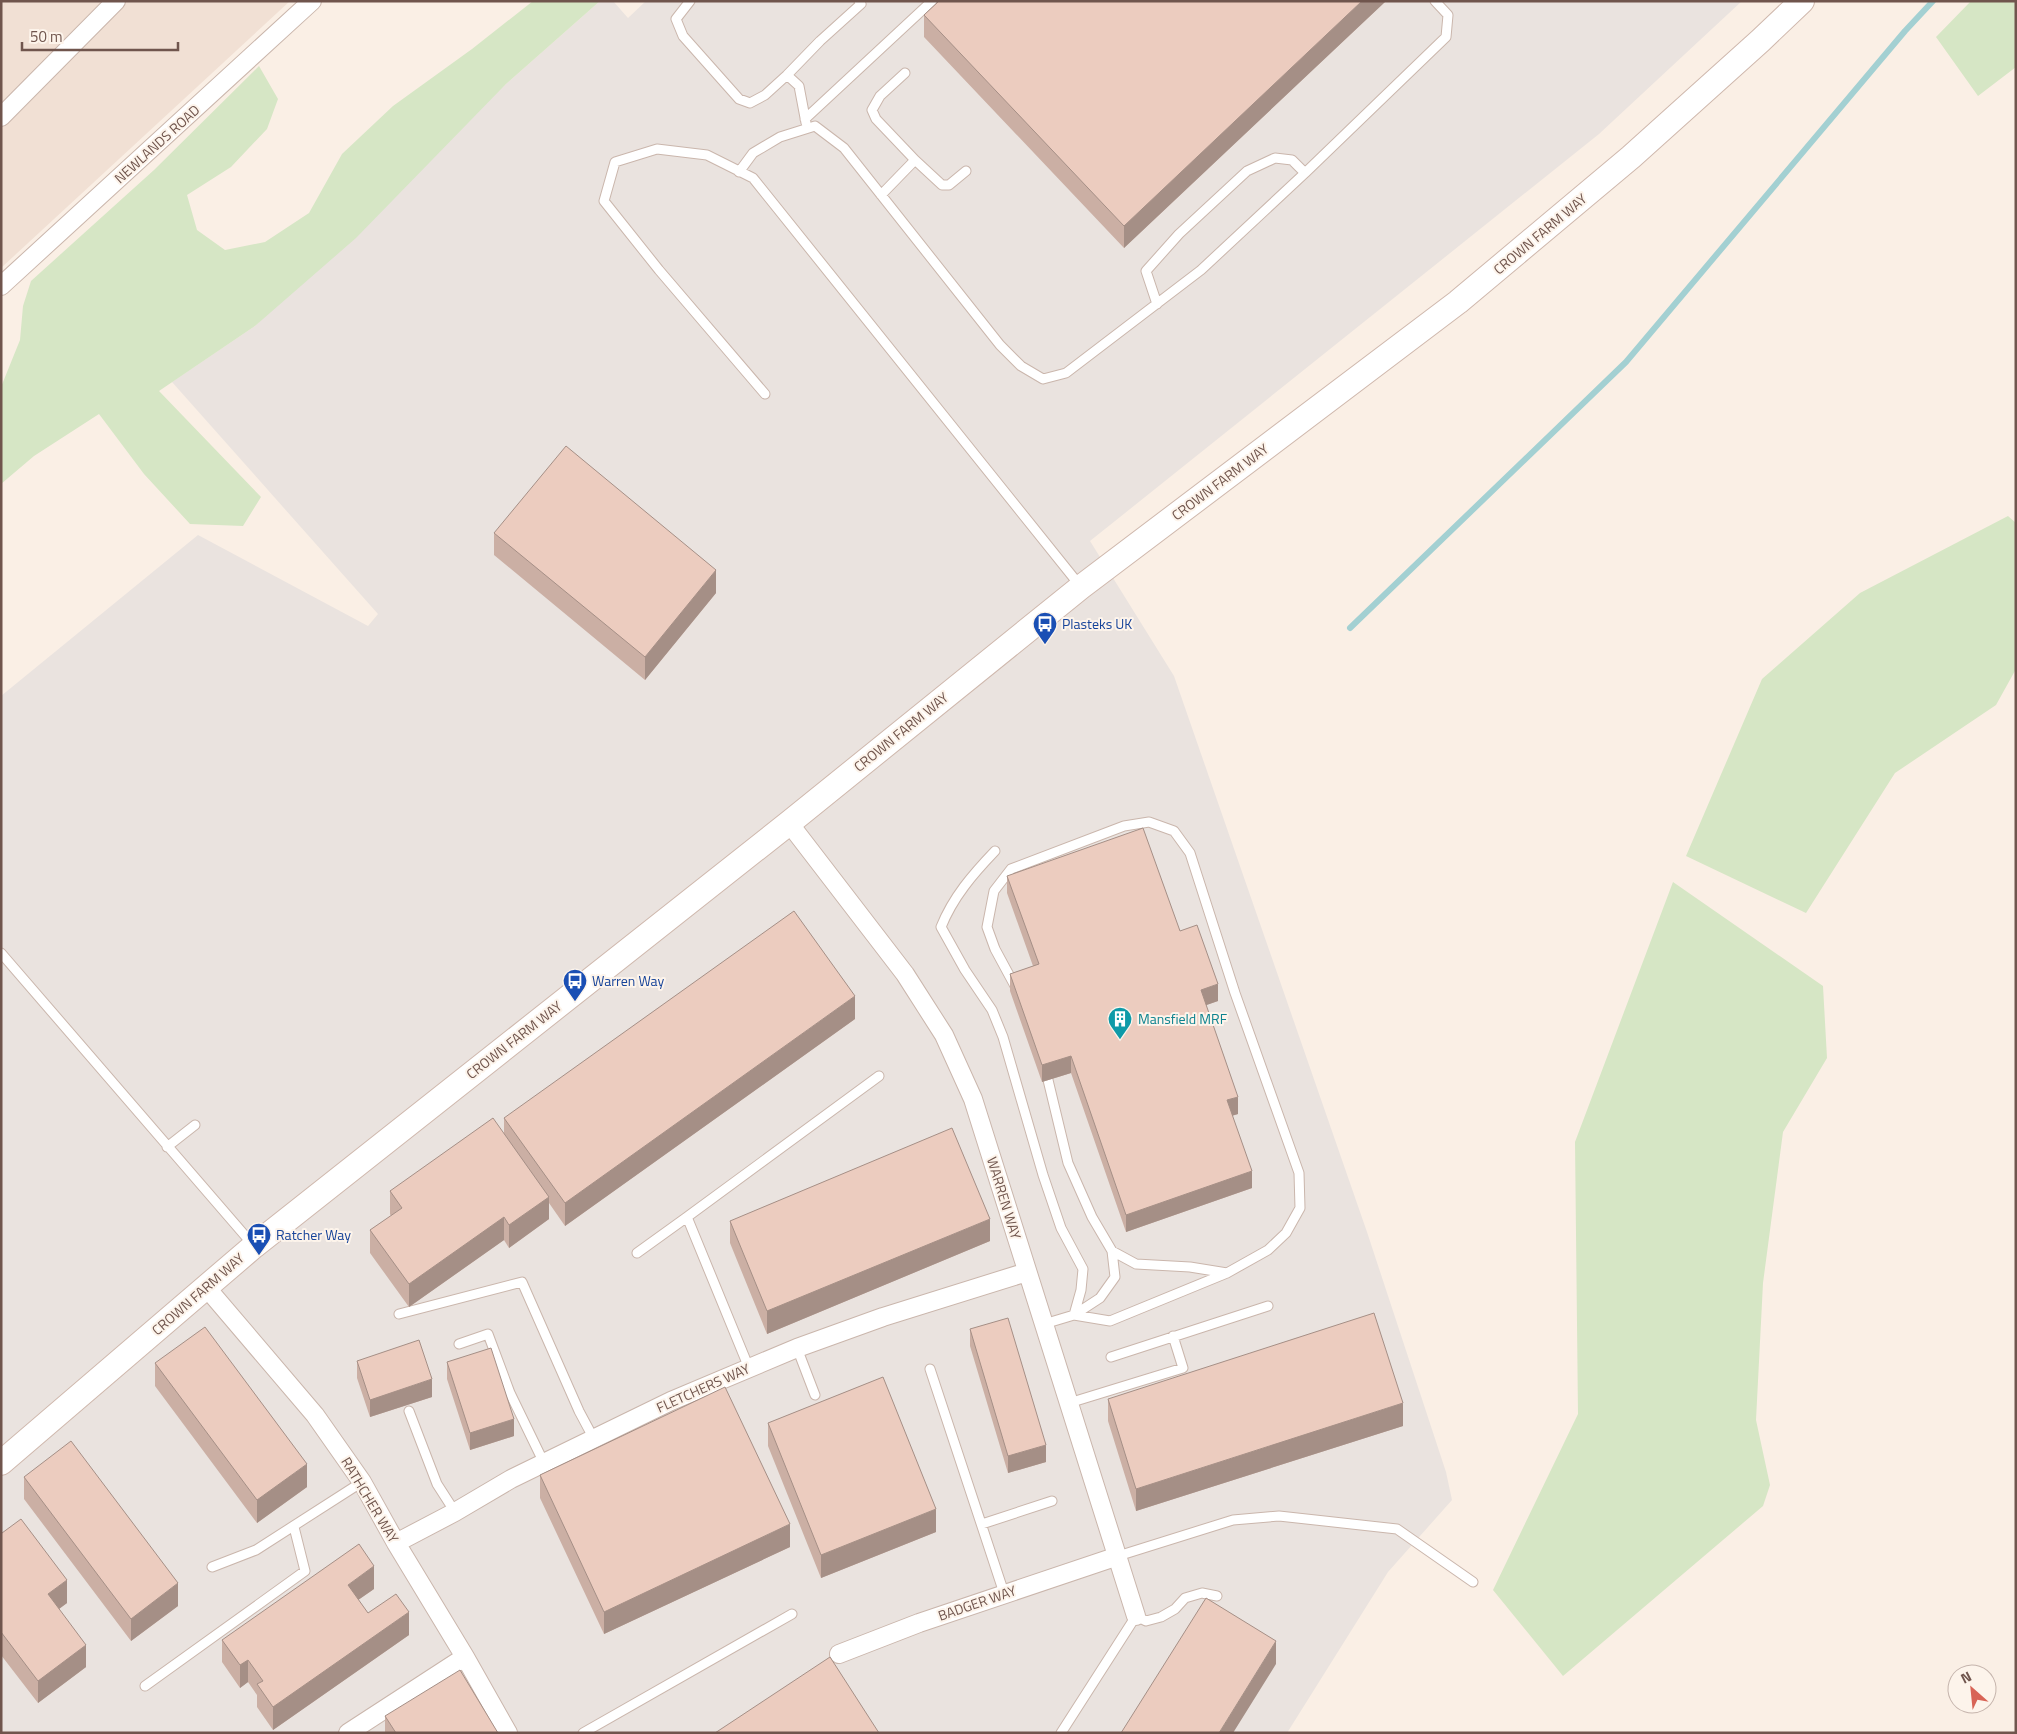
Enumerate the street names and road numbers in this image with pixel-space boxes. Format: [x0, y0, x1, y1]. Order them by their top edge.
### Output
street label: NEWLANDS ROAD [109, 99, 204, 188]
street label: CROWN FARM WAY [1488, 188, 1591, 279]
street label: CROWN FARM WAY [1167, 438, 1273, 525]
street label: CROWN FARM WAY [849, 687, 953, 776]
street label: CROWN FARM WAY [461, 995, 566, 1084]
street label: WARREN WAY [982, 1154, 1027, 1242]
street label: CROWN FARM WAY [147, 1247, 249, 1340]
street label: FLETCHERS WAY [653, 1357, 753, 1418]
street label: RATHCHER WAY [336, 1453, 405, 1547]
street label: BADGER WAY [935, 1579, 1019, 1626]

